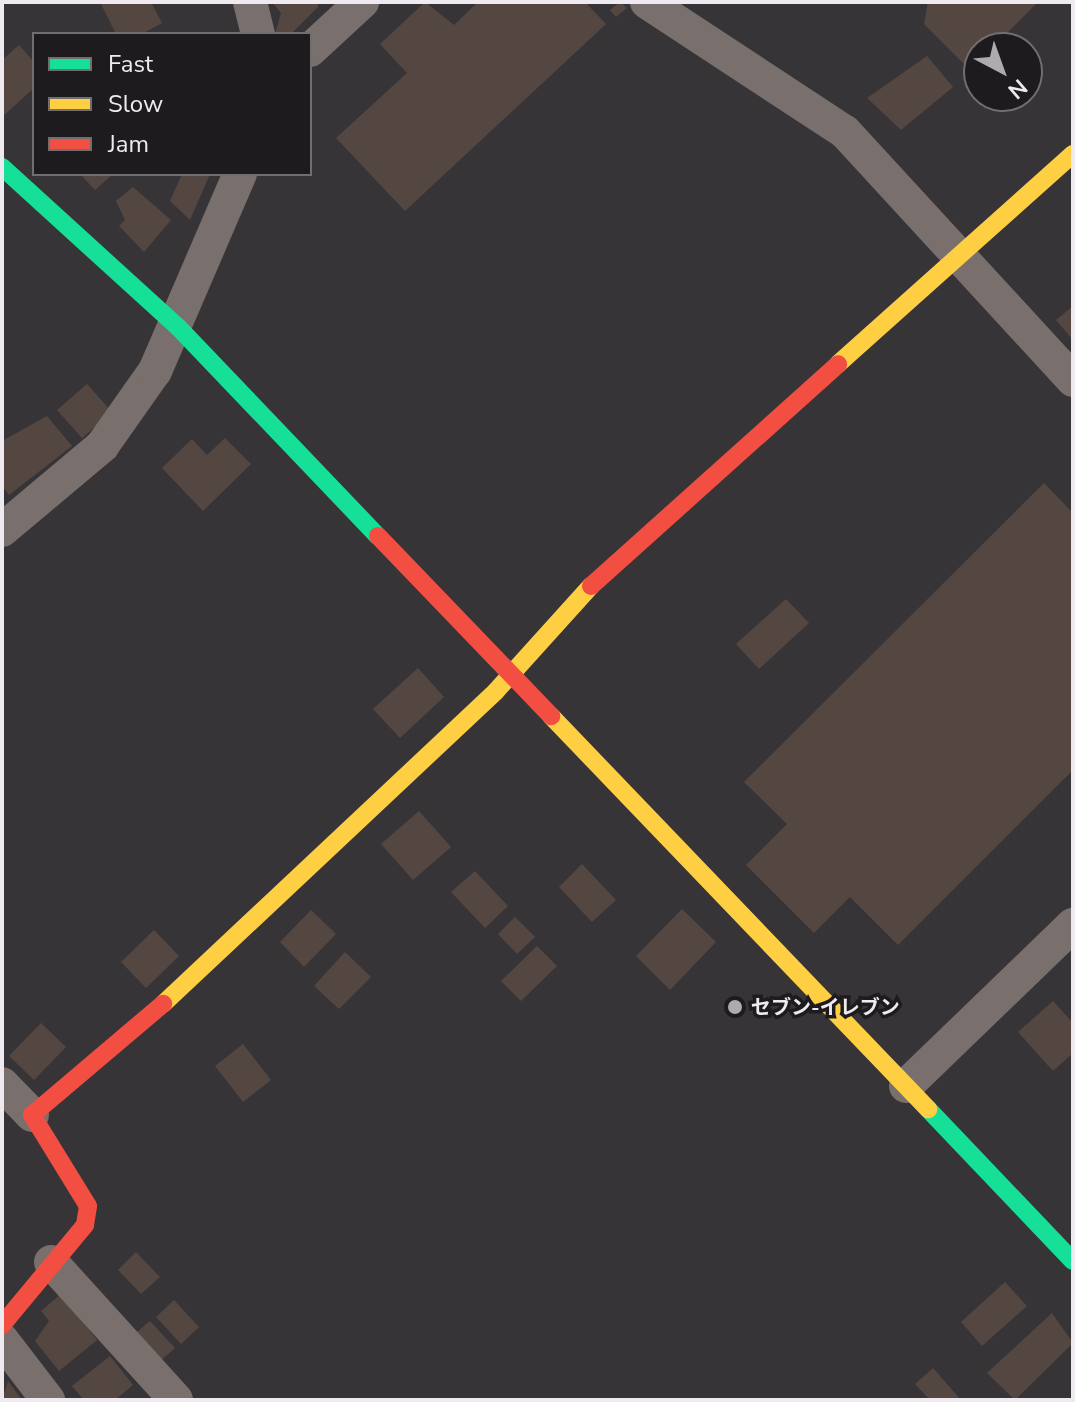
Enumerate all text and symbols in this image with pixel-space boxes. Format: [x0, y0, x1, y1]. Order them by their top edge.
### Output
legend [32, 32, 312, 176]
north arrow [963, 32, 1043, 112]
text: Fast [108, 48, 153, 80]
text: N [1001, 72, 1033, 105]
text: Slow [108, 88, 163, 120]
text: Jam [108, 128, 149, 160]
place label: セブン-イレブン [751, 995, 900, 1019]
marker: セブン-イレブン [726, 998, 744, 1016]

